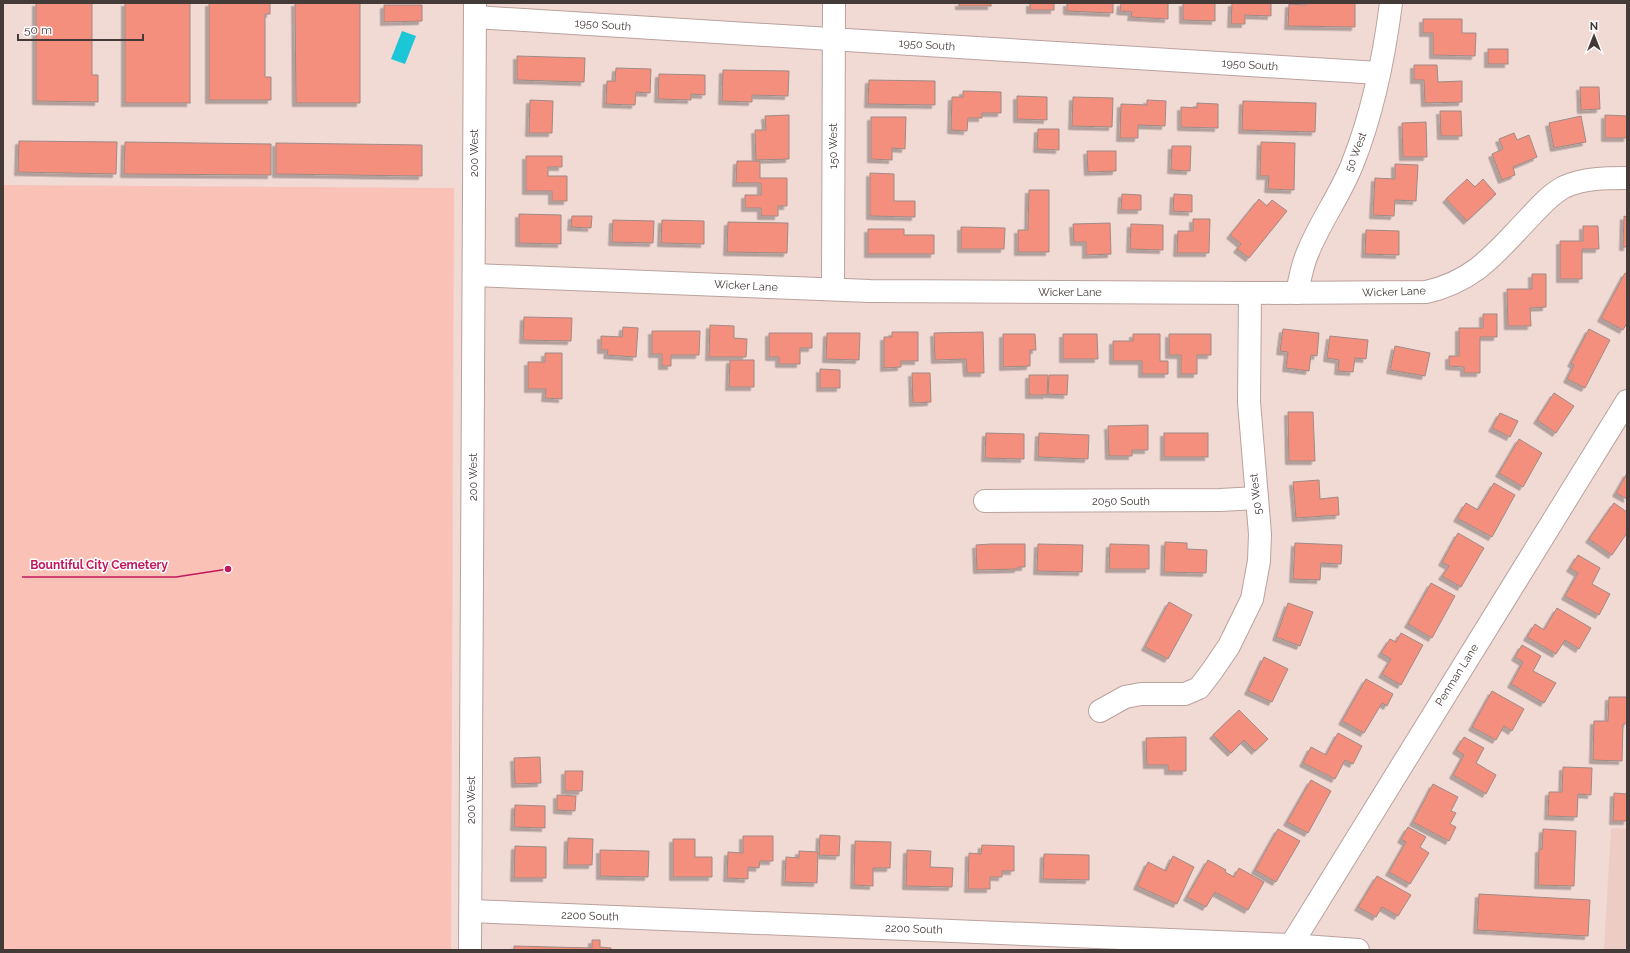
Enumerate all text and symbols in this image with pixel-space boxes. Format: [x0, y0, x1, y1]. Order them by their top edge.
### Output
scale bar [18, 16, 143, 42]
north arrow [1574, 16, 1614, 56]
street label: 1950 South [574, 17, 632, 33]
text: N [1590, 20, 1598, 33]
text: 50 m [24, 23, 52, 37]
street label: 1950 South [898, 37, 956, 53]
street label: 1950 South [1221, 57, 1279, 73]
street label: 150 West [827, 123, 840, 169]
street label: 200 West [468, 129, 481, 177]
street label: 50 West [1343, 130, 1370, 174]
street label: Wicker Lane [714, 278, 779, 294]
street label: Wicker Lane [1362, 284, 1427, 300]
street label: Wicker Lane [1038, 286, 1102, 299]
street label: 200 West [467, 453, 480, 501]
street label: 50 West [1247, 472, 1265, 515]
street label: 2050 South [1092, 495, 1150, 508]
callout: Bountiful City Cemetery [22, 553, 176, 577]
text: Bountiful City Cemetery [30, 558, 168, 572]
street label: Penman Lane [1433, 641, 1481, 708]
street label: 200 West [465, 776, 478, 824]
street label: 2200 South [561, 908, 619, 924]
street label: 2200 South [885, 921, 943, 937]

